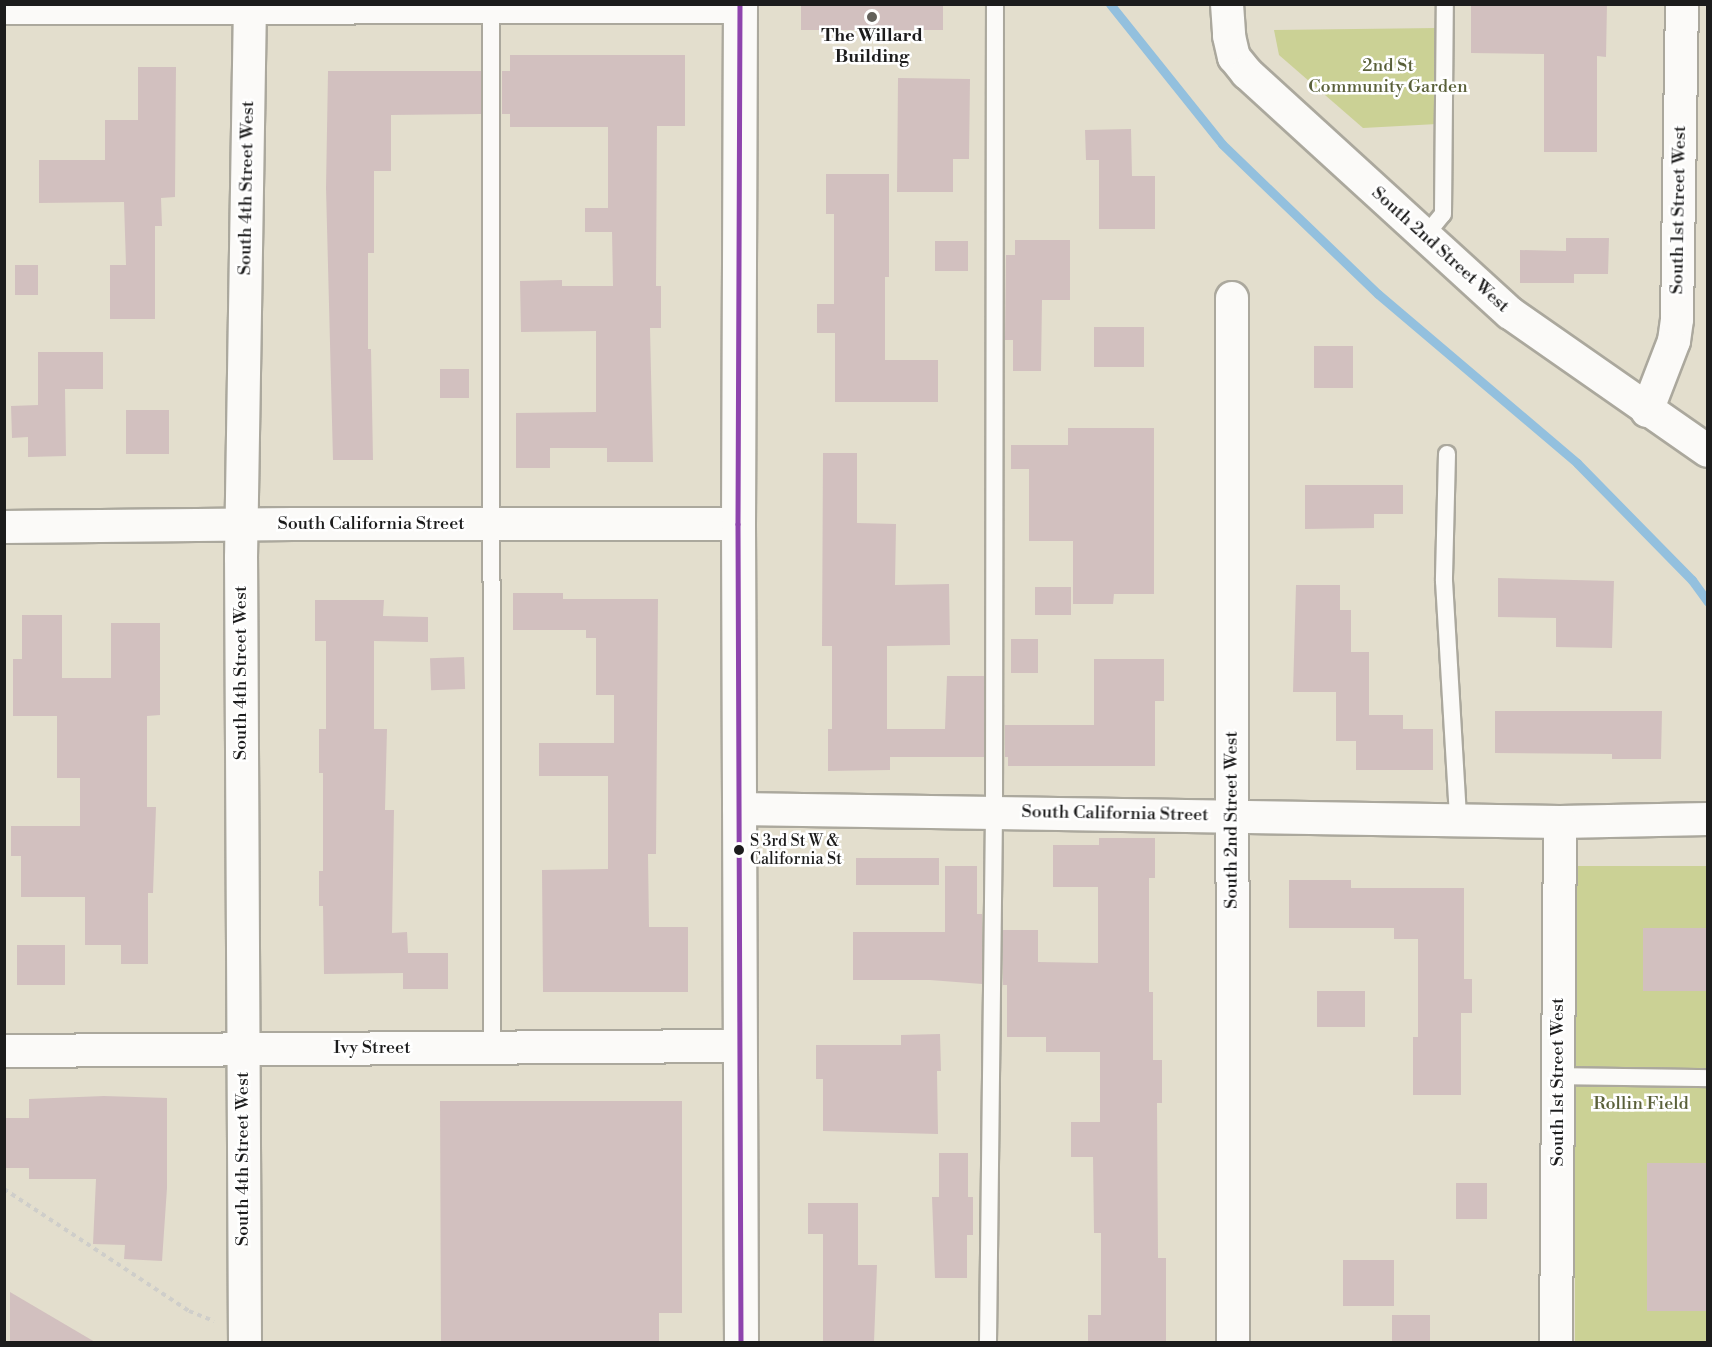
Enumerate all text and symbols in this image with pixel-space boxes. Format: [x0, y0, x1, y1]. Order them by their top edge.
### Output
marker: The Willard Building [865, 10, 879, 24]
place label: The Willard Building [821, 26, 923, 68]
park label: 2nd St Community Garden [1308, 56, 1468, 98]
street label: South 4th Street West [235, 100, 259, 276]
street label: South 1st Street West [1667, 125, 1691, 295]
street label: South 2nd Street West [1367, 182, 1513, 318]
street label: South California Street [277, 513, 465, 535]
street label: South 4th Street West [230, 586, 252, 760]
street label: South 2nd Street West [1221, 731, 1243, 909]
street label: South California Street [1021, 802, 1209, 826]
place label: S 3rd St W & California St [750, 831, 842, 869]
marker: S 3rd St W & California St [733, 844, 745, 856]
street label: South 1st Street West [1547, 998, 1569, 1166]
street label: Ivy Street [333, 1037, 411, 1059]
street label: South 4th Street West [232, 1072, 254, 1246]
park label: Rollin Field [1593, 1093, 1689, 1115]

